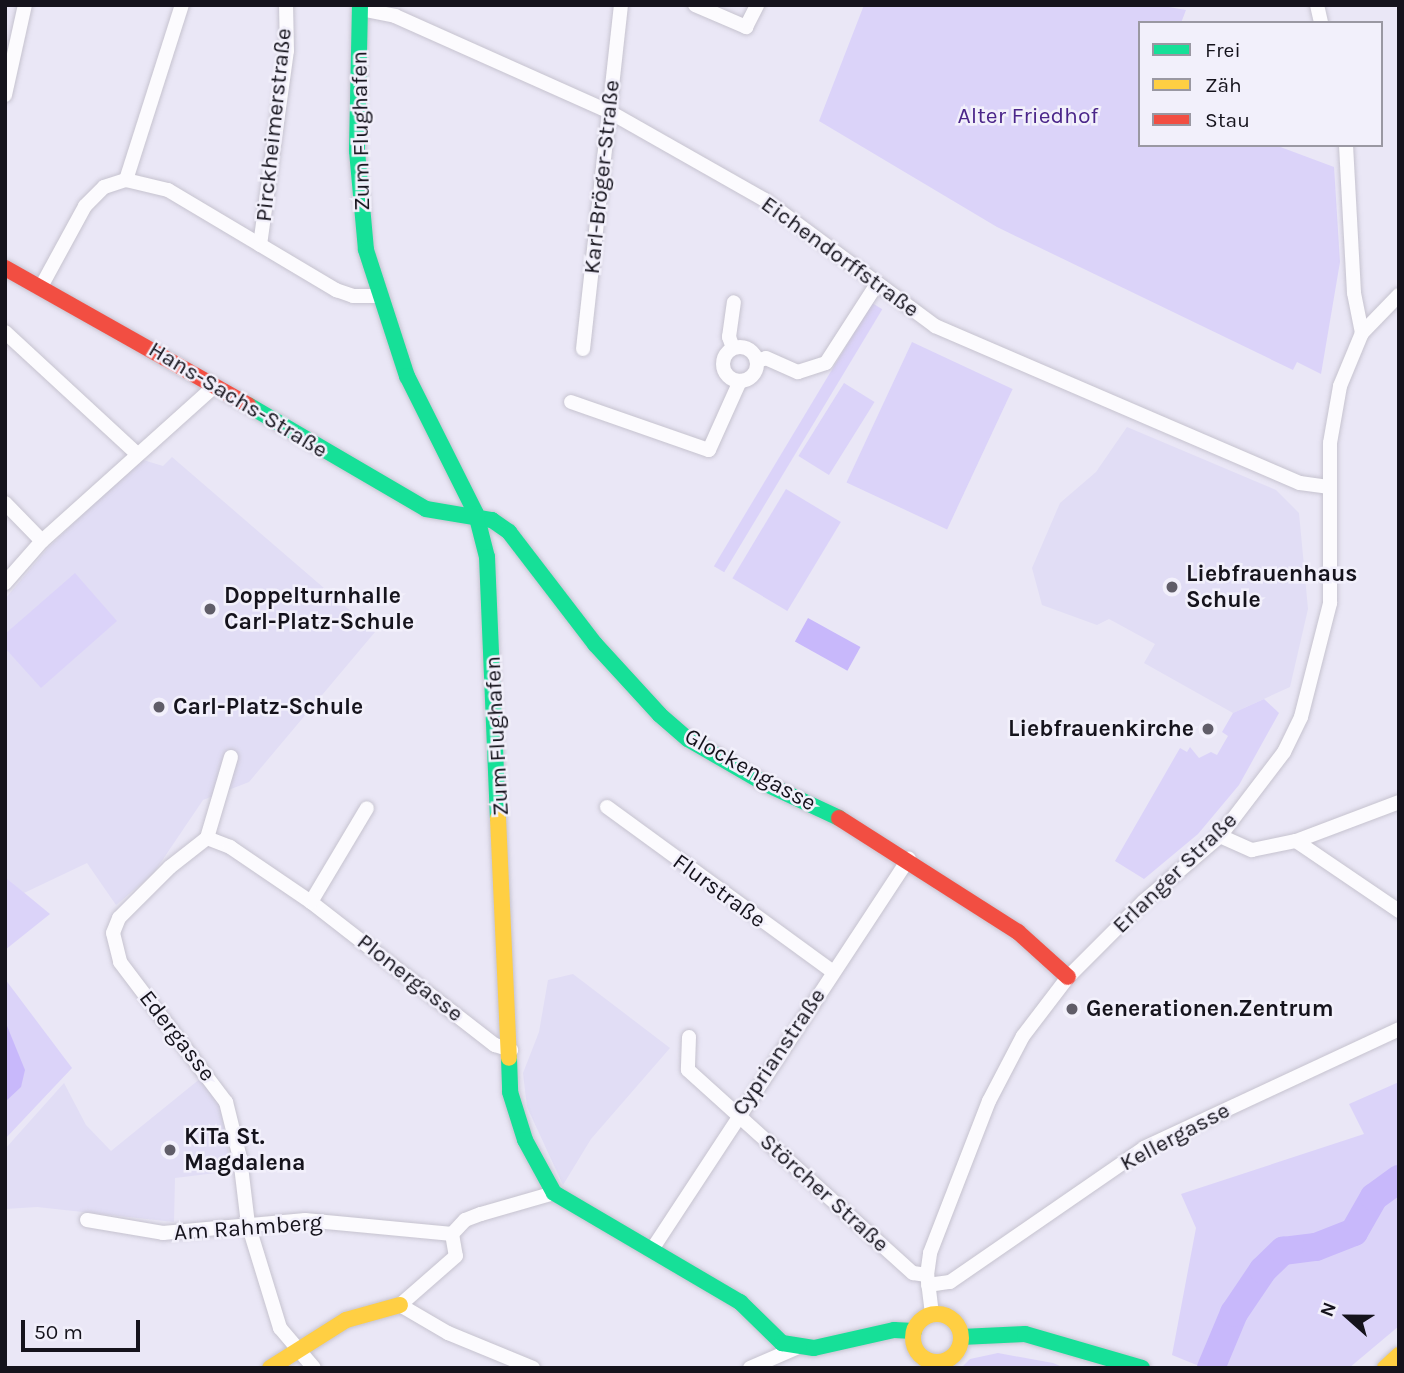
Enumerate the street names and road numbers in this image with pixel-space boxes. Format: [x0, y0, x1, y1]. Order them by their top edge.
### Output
street label: Pirckheimerstraße [250, 27, 298, 223]
street label: Zum Flughafen [346, 51, 376, 211]
street label: Karl-Bröger-Straße [578, 79, 626, 275]
street label: Eichendorffstraße [756, 190, 924, 324]
street label: Hans-Sachs-Straße [144, 336, 332, 464]
street label: Zum Flughafen [479, 655, 515, 817]
street label: Glockengasse [679, 723, 821, 817]
street label: Erlanger Straße [1107, 807, 1243, 939]
street label: Flurstraße [667, 848, 771, 934]
street label: Plonergasse [351, 928, 469, 1028]
street label: Cyprianstraße [726, 983, 832, 1121]
street label: Edergasse [133, 985, 221, 1087]
street label: Kellergasse [1116, 1097, 1234, 1177]
street label: Störcher Straße [754, 1128, 894, 1258]
street label: Am Rahmberg [173, 1209, 323, 1247]

